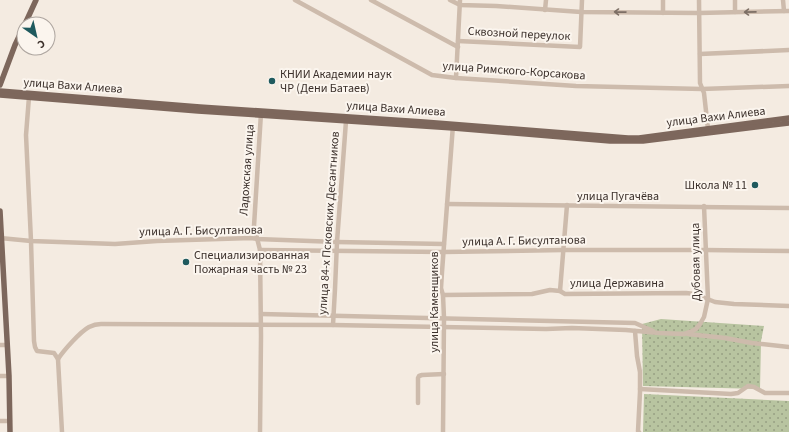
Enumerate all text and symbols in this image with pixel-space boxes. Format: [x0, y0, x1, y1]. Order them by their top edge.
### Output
one-way arrow [744, 8, 757, 16]
one-way arrow [614, 9, 627, 16]
north arrow [16, 16, 56, 56]
street label: Сквозной переулок [467, 23, 571, 45]
text: С [34, 36, 48, 52]
street label: улица Римского-Корсакова [442, 58, 586, 84]
place label: КНИИ Академии наук ЧР (Дени Батаев) [280, 66, 392, 97]
street label: улица Вахи Алиева [23, 74, 123, 98]
marker: КНИИ Академии наук ЧР (Дени Батаев) [267, 76, 277, 86]
street label: улица Вахи Алиева [346, 97, 446, 121]
street label: улица Вахи Алиева [666, 102, 766, 132]
street label: Ладожская улица [235, 124, 259, 216]
street label: улица 84-х Псковских Десантников [314, 131, 344, 315]
place label: Школа № 11 [684, 177, 747, 194]
marker: Школа № 11 [750, 180, 760, 190]
street label: улица Пугачёва [577, 188, 659, 205]
street label: улица А. Г. Бисултанова [139, 221, 263, 241]
street label: Дубовая улица [687, 223, 705, 301]
street label: улица А. Г. Бисултанова [462, 231, 586, 251]
place label: Специализированная Пожарная часть № 23 [194, 247, 309, 278]
street label: улица Каменщиков [426, 251, 443, 353]
marker: Специализированная Пожарная часть № 23 [181, 257, 191, 267]
street label: улица Державина [570, 275, 664, 292]

